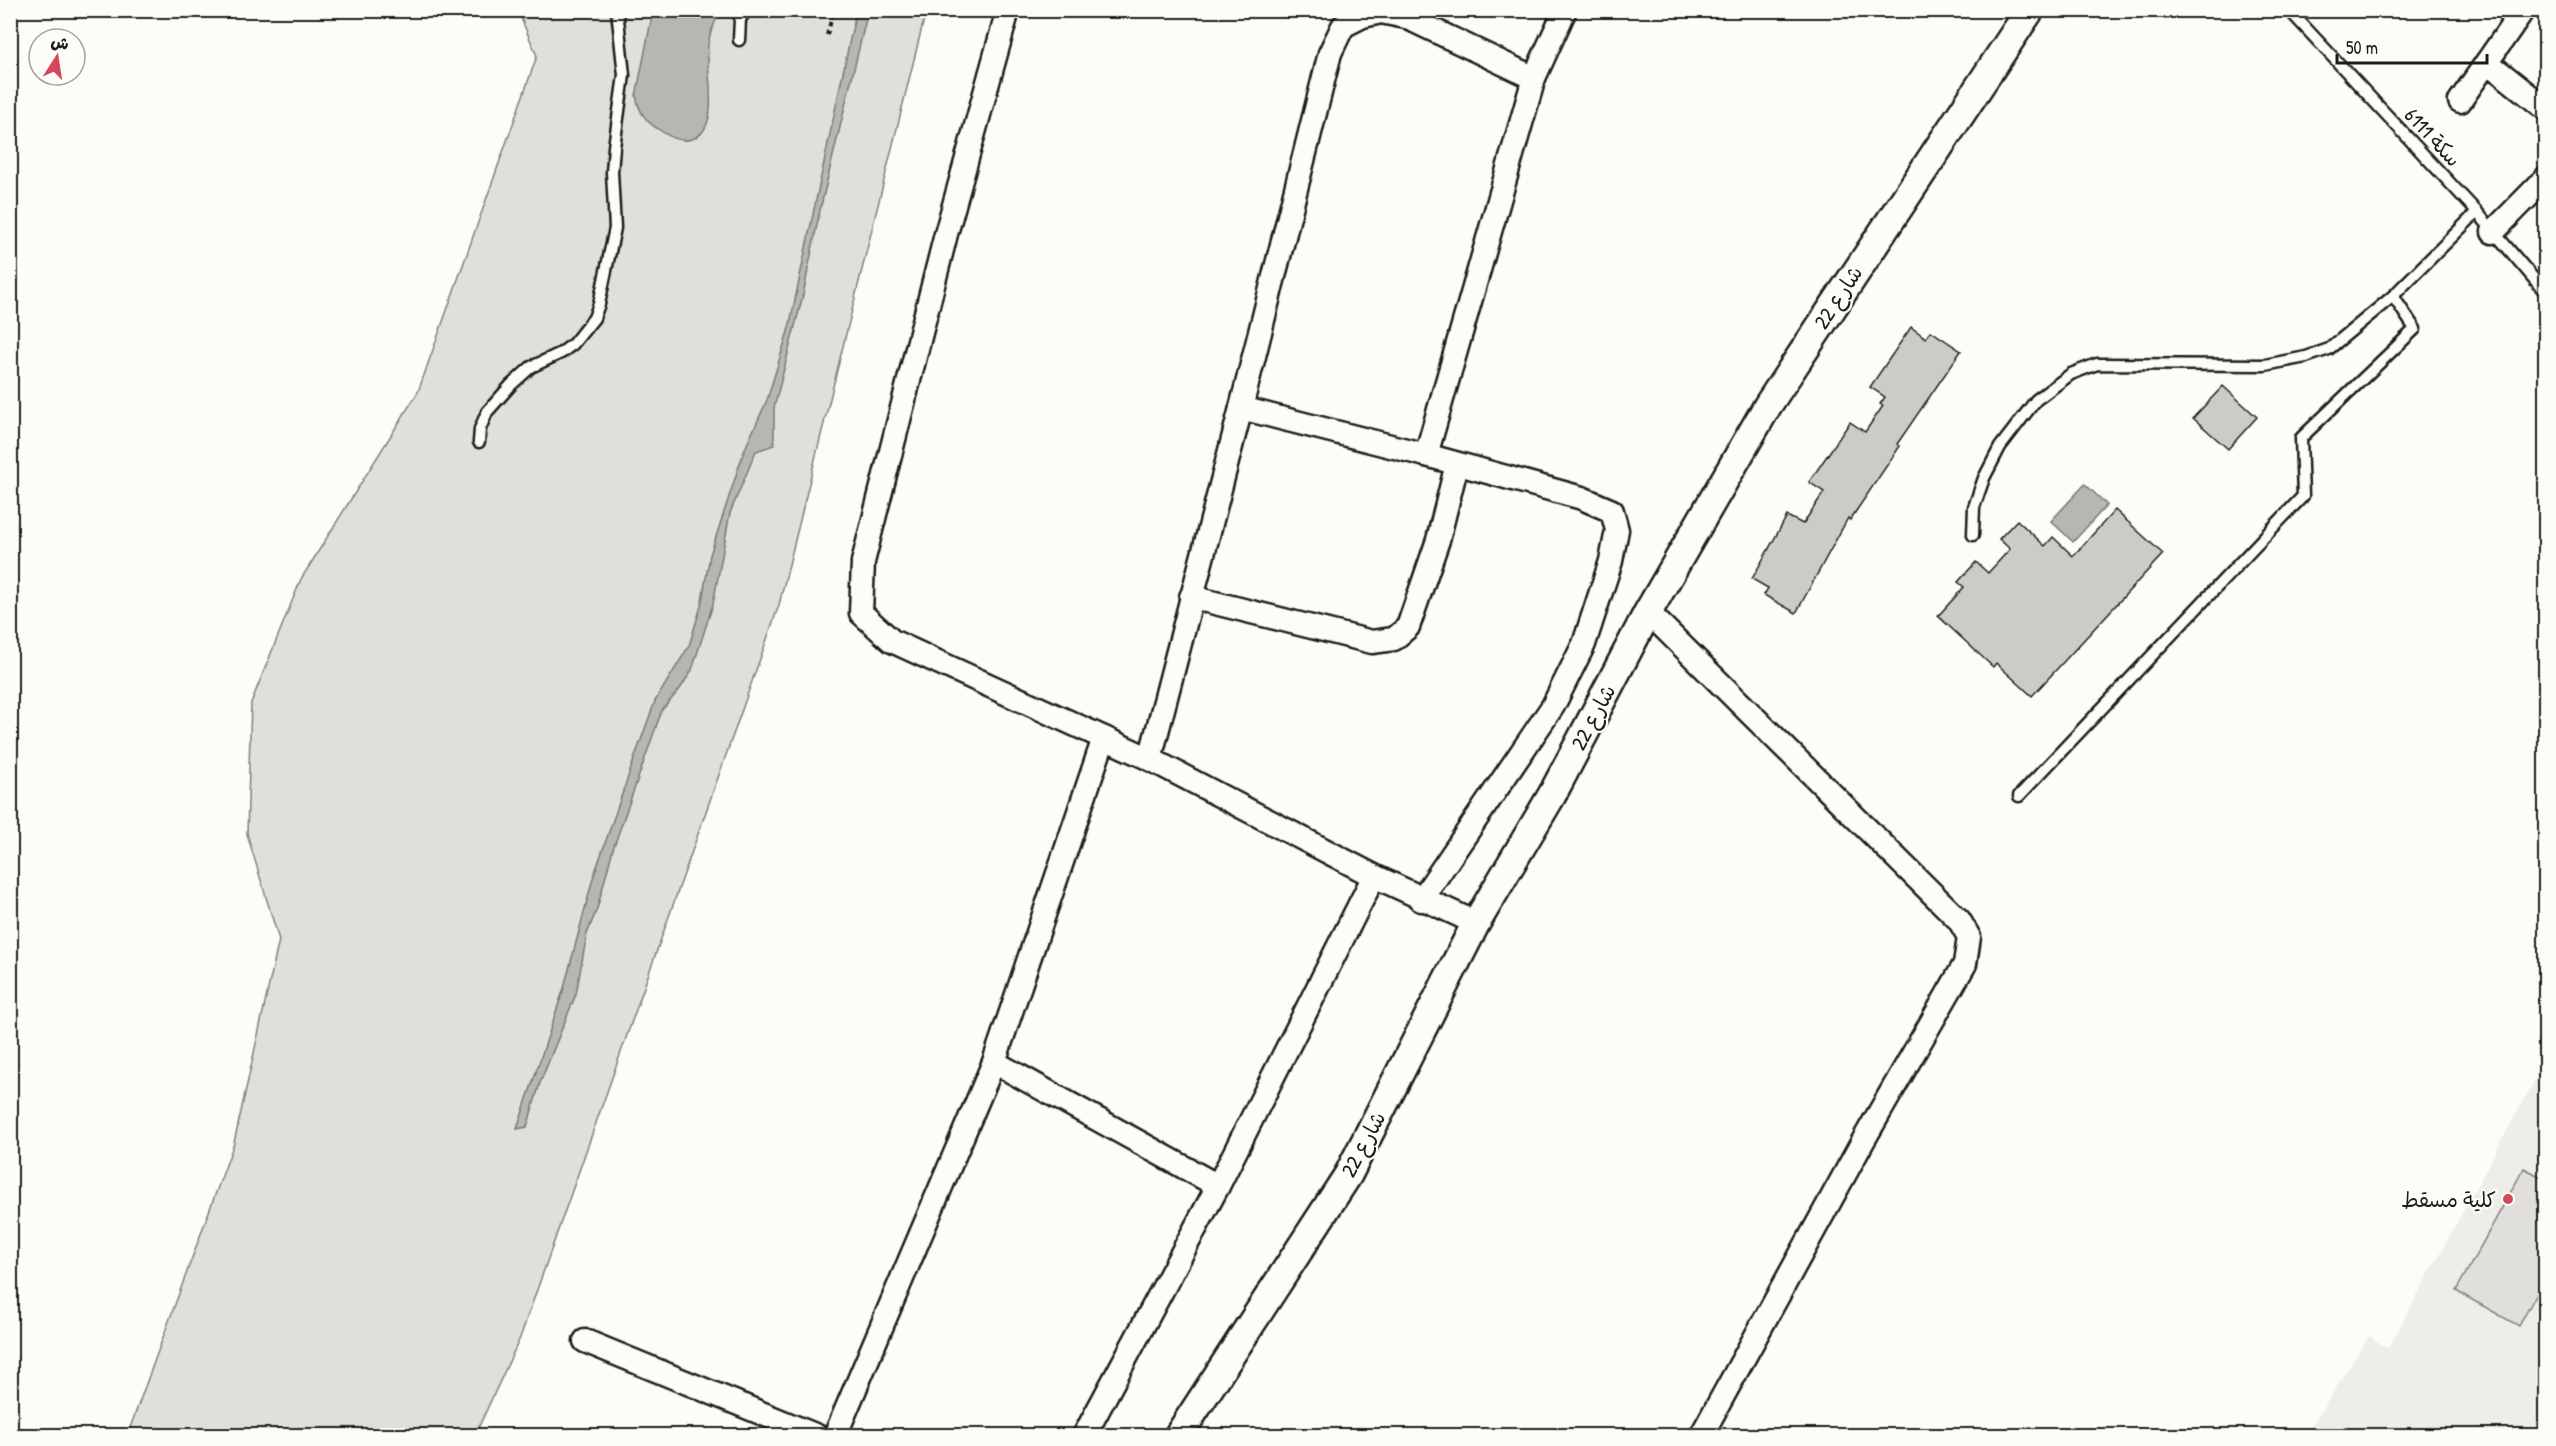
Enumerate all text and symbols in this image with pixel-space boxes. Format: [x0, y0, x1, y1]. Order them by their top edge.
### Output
north arrow [27, 27, 87, 87]
scale bar [2337, 27, 2487, 65]
text: ش [49, 30, 71, 55]
text: 50 m [2346, 35, 2378, 60]
street label: سكة 6111 [2398, 101, 2468, 173]
street label: شارع 22 [1807, 260, 1870, 335]
street label: شارع 22 [1564, 679, 1623, 755]
street label: شارع 22 [1334, 1106, 1393, 1182]
place label: كلية مسقط [2401, 1185, 2496, 1214]
marker: كلية مسقط [2501, 1192, 2515, 1206]

